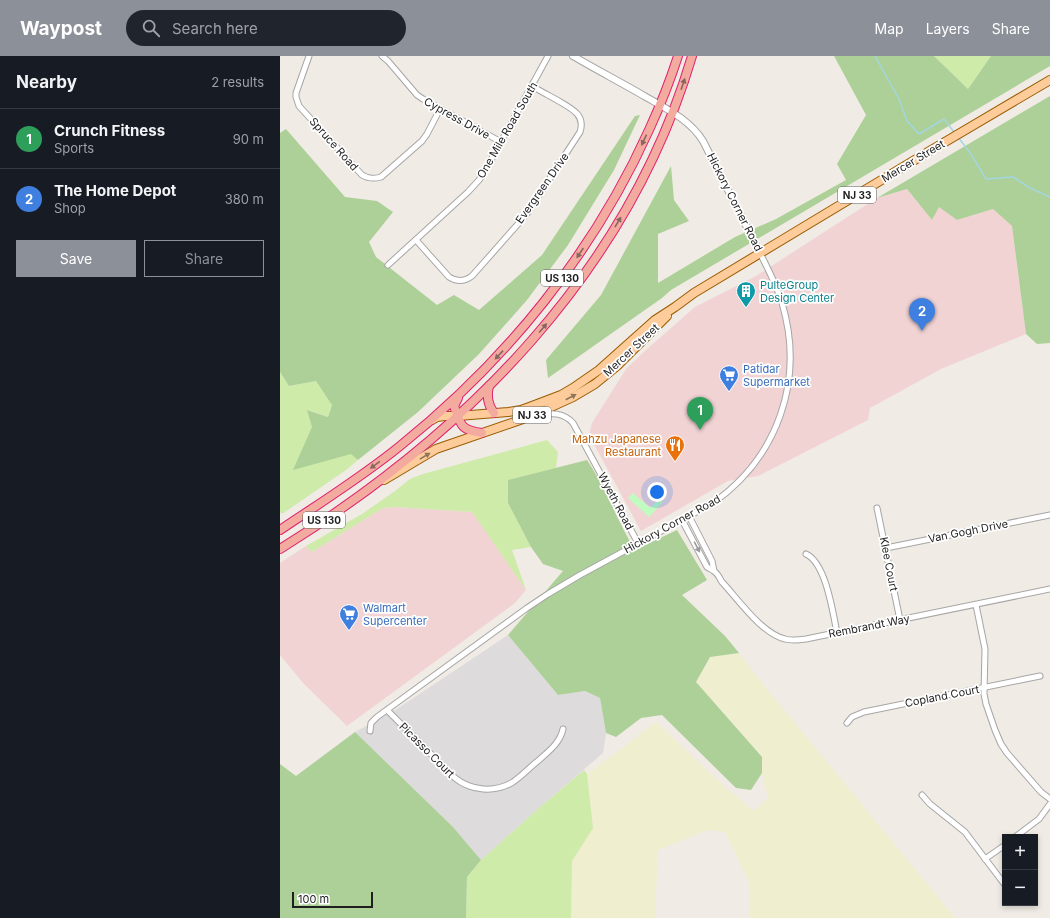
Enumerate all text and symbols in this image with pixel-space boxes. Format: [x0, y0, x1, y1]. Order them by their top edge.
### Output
search box [126, 10, 406, 46]
text: Waypost [20, 17, 102, 40]
icon: search [140, 17, 162, 39]
text: Search here [172, 19, 258, 38]
text: Map [875, 20, 904, 37]
text: Layers [926, 20, 970, 37]
text: Share [992, 20, 1030, 37]
text: Nearby [16, 72, 77, 92]
text: 2 results [211, 74, 264, 90]
one-way arrow [680, 78, 686, 90]
street label: One Mile Road South [474, 79, 540, 181]
street label: Cypress Drive [422, 94, 492, 142]
street label: Spruce Road [306, 115, 362, 173]
text: Crunch Fitness [54, 121, 165, 140]
text: 1 [26, 131, 32, 147]
text: 90 m [233, 131, 264, 147]
one-way arrow [641, 135, 647, 146]
street label: Mercer Street [879, 136, 947, 185]
text: Sports [54, 140, 94, 156]
street label: Evergreen Drive [512, 150, 572, 226]
street label: Hickory Corner Road [704, 150, 766, 254]
text: The Home Depot [54, 181, 176, 200]
road number: NJ 33 [838, 187, 876, 203]
text: 2 [25, 191, 33, 207]
text: 380 m [225, 191, 264, 207]
text: Shop [54, 200, 86, 216]
one-way arrow [615, 216, 622, 228]
button: Save [16, 240, 136, 277]
button: Share [144, 240, 264, 277]
one-way arrow [576, 248, 584, 258]
road number: US 130 [541, 270, 583, 286]
place label: PulteGroup Design Center [760, 278, 834, 305]
building icon: PulteGroup Design Center [735, 280, 757, 308]
pin: 2 [909, 298, 935, 331]
street label: Mercer Street [600, 320, 662, 379]
one-way arrow [539, 322, 548, 333]
one-way arrow [494, 350, 503, 360]
place label: Patidar Supermarket [743, 362, 810, 389]
supermarket icon: Patidar Supermarket [718, 364, 740, 392]
one-way arrow [565, 394, 577, 400]
pin: 1 [687, 397, 713, 430]
road number: NJ 33 [513, 407, 551, 423]
place label: Mahzu Japanese Restaurant [572, 432, 661, 459]
restaurant icon: Mahzu Japanese Restaurant [664, 434, 686, 462]
one-way arrow [419, 452, 431, 459]
one-way arrow [369, 461, 380, 469]
street label: Wyeth Road [595, 470, 637, 532]
your location [647, 482, 667, 502]
street label: Hickory Corner Road [621, 492, 723, 556]
road number: US 130 [303, 512, 345, 528]
street label: Van Gogh Drive [927, 516, 1009, 546]
street label: Klee Court [877, 536, 901, 593]
one-way arrow [693, 541, 700, 553]
place label: Walmart Supercenter [363, 601, 427, 628]
supermarket icon: Walmart Supercenter [338, 603, 360, 631]
street label: Rembrandt Way [827, 611, 911, 641]
street label: Copland Court [904, 682, 981, 710]
street label: Picasso Court [396, 719, 458, 781]
map controls [1002, 834, 1038, 906]
button: + [1002, 834, 1038, 870]
button: − [1002, 870, 1038, 906]
scale bar [292, 890, 373, 909]
text: 100 m [298, 892, 329, 906]

